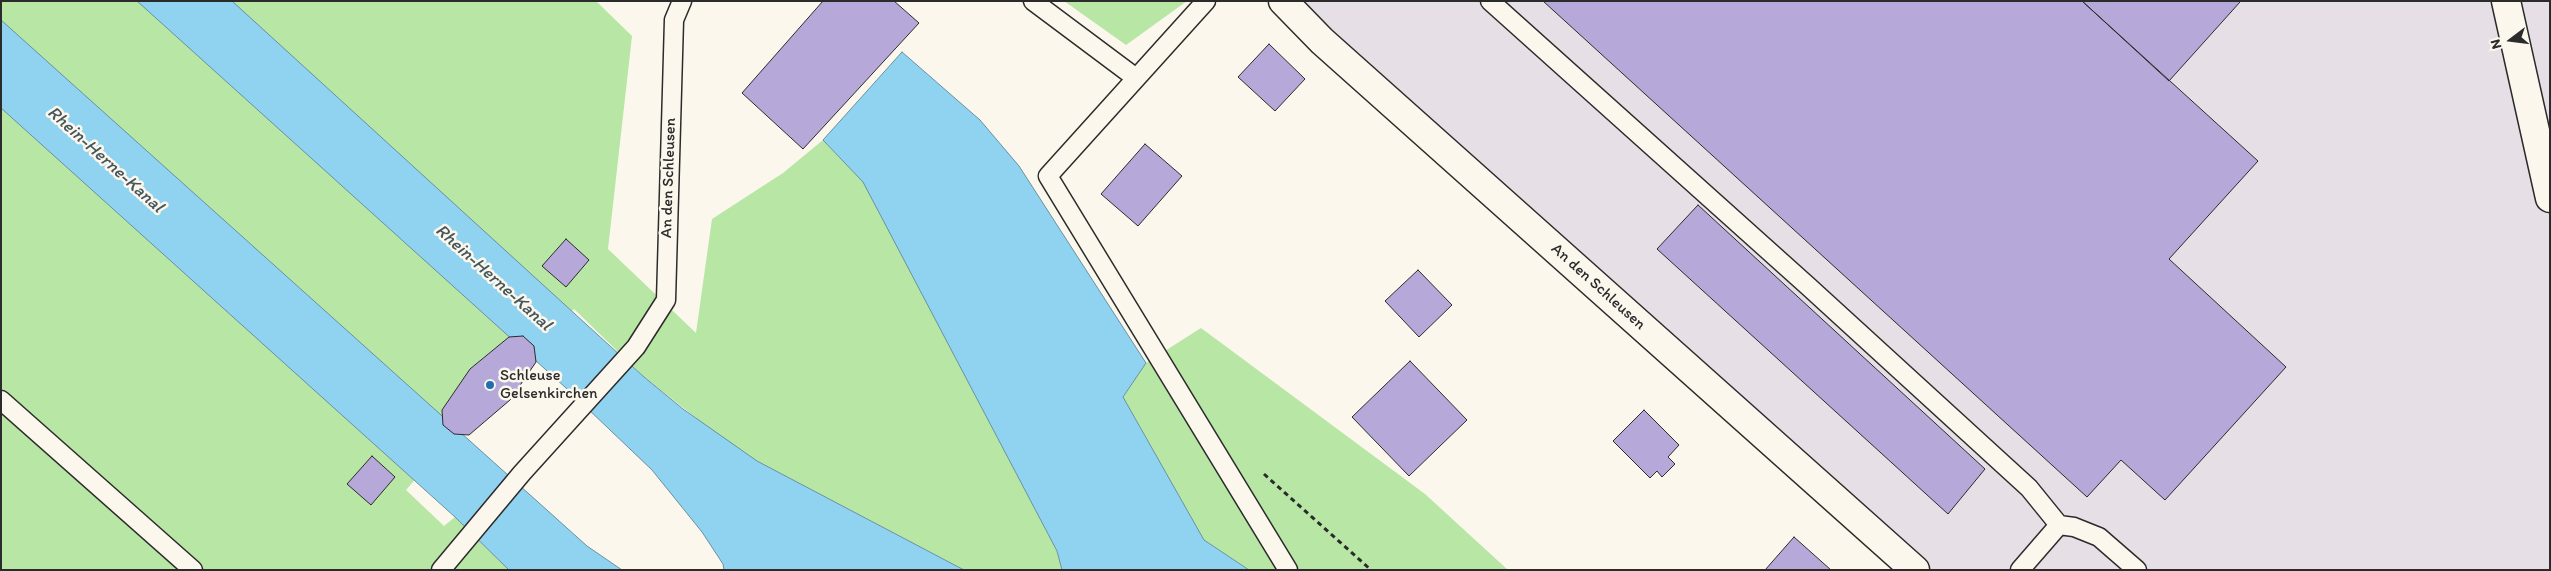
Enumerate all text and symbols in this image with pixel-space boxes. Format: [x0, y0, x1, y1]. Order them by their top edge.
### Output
north arrow [2486, 15, 2536, 65]
text: N [2487, 37, 2505, 51]
water label: Rhein-Herne-Kanal [42, 102, 168, 218]
street label: An den Schleusen [657, 118, 681, 238]
water label: Rhein-Herne-Kanal [430, 220, 556, 336]
street label: An den Schleusen [1547, 240, 1649, 334]
place label: Schleuse Gelsenkirchen [500, 366, 598, 404]
marker: Schleuse Gelsenkirchen [484, 379, 496, 391]

